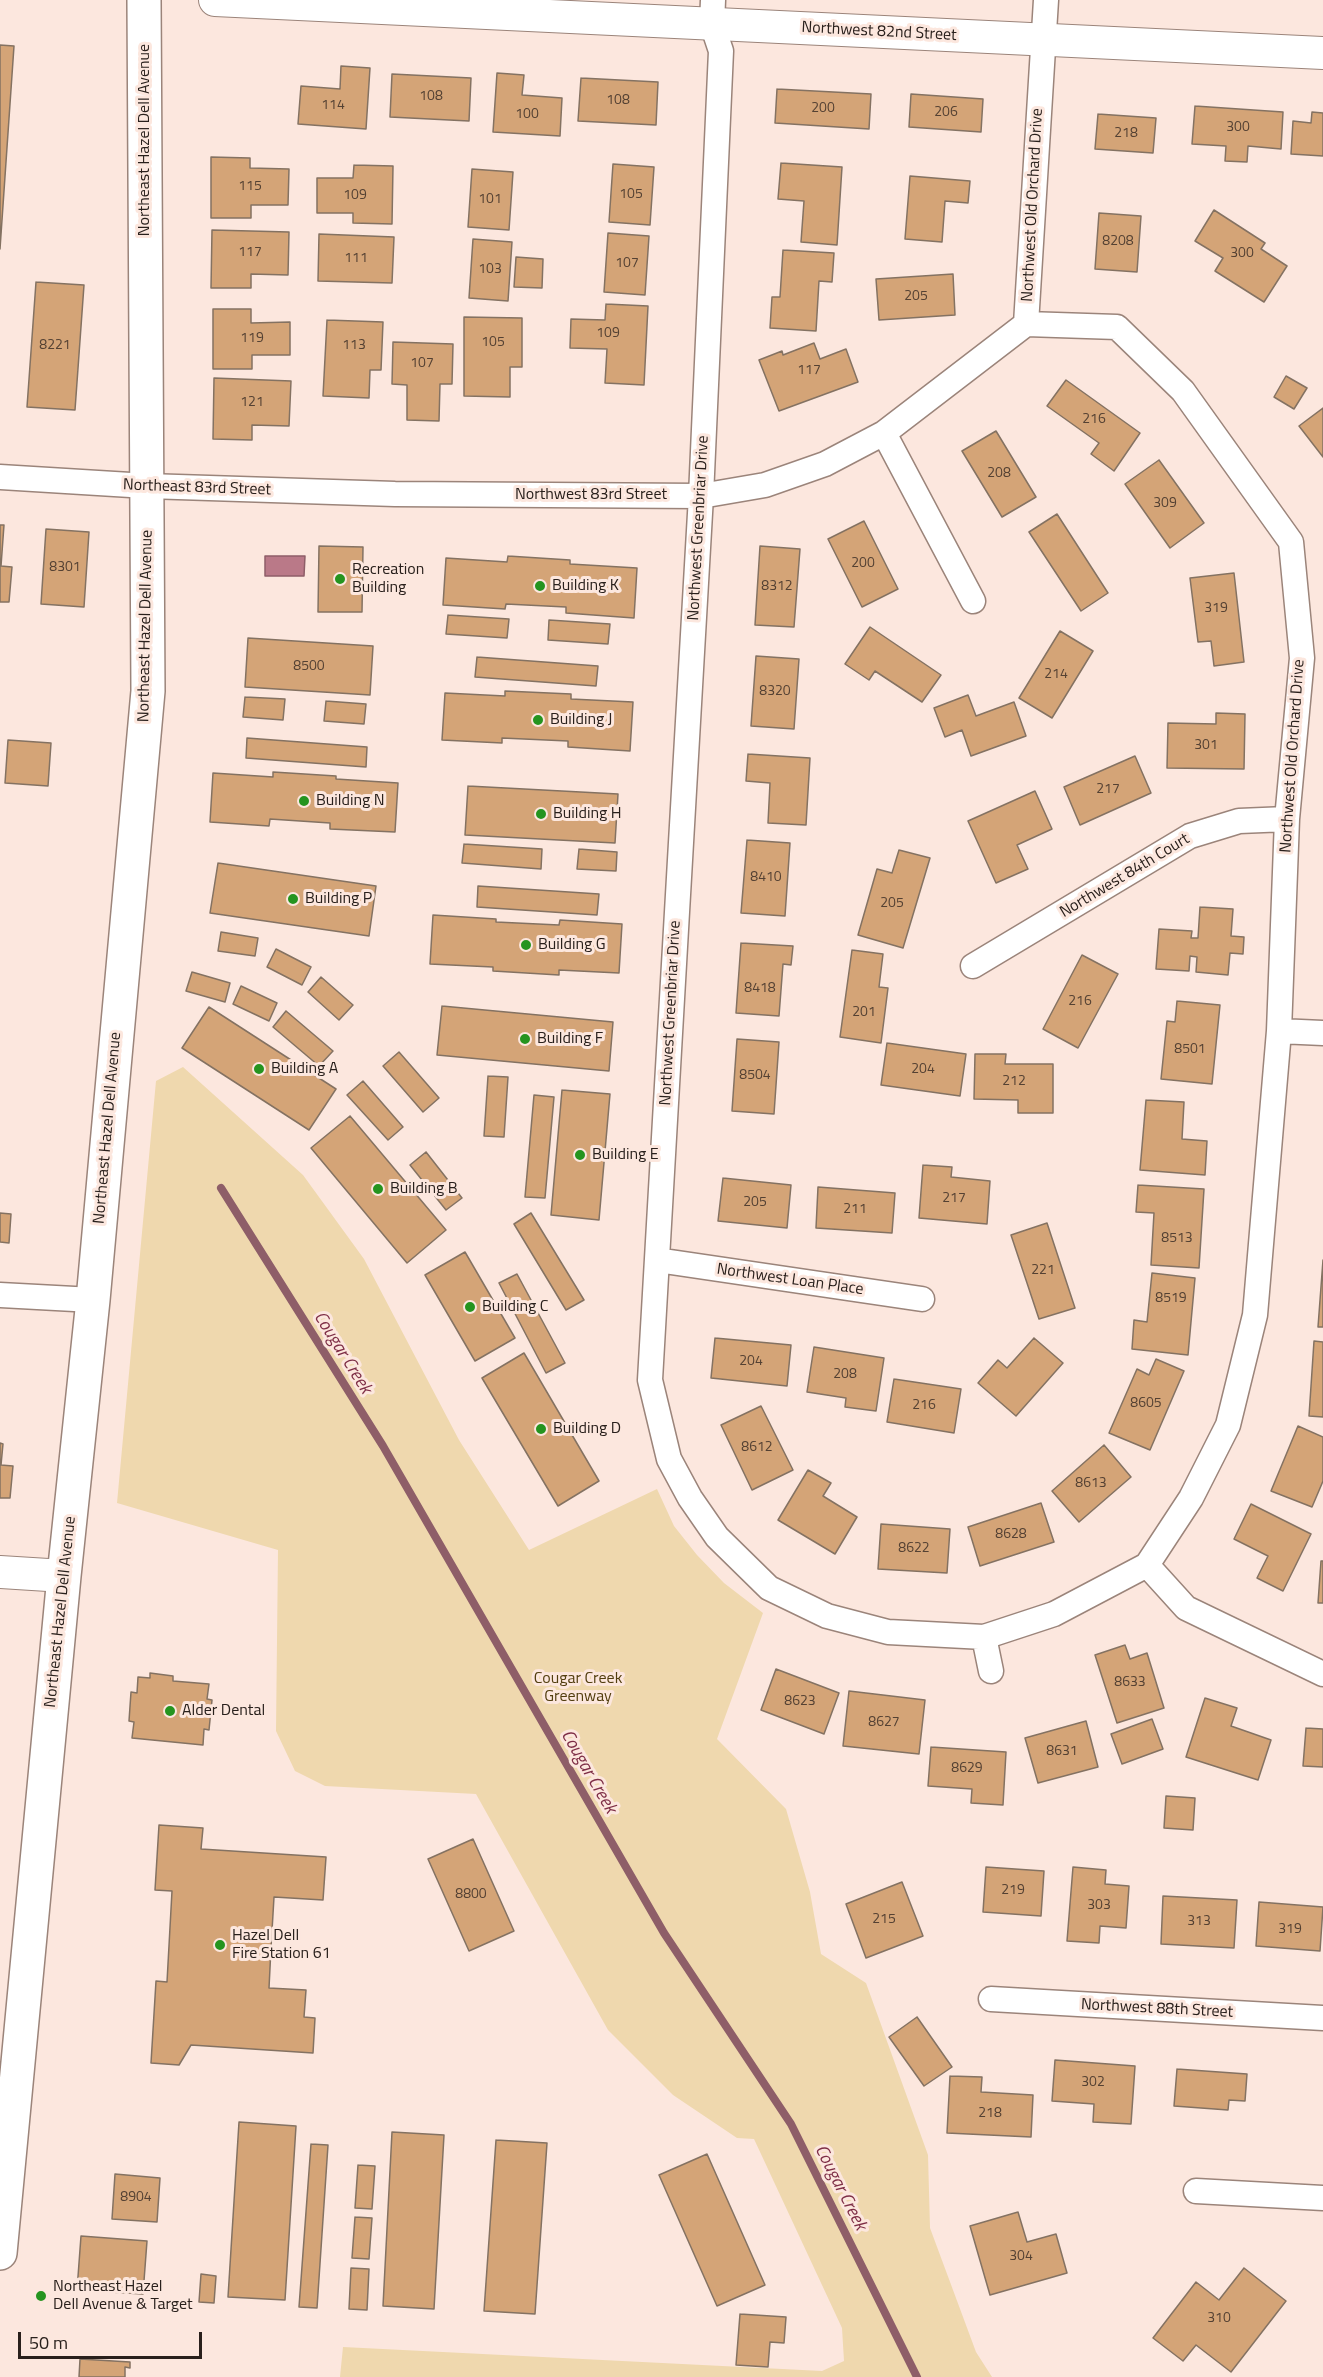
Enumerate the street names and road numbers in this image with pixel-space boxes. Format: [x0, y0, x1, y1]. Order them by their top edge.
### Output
street label: Northwest 82nd Street [801, 18, 957, 46]
street label: Northeast Hazel Dell Avenue [135, 44, 155, 236]
street label: Northwest Old Orchard Drive [1018, 108, 1048, 302]
street label: Northwest Greenbriar Drive [685, 435, 713, 621]
street label: Northeast 83rd Street [123, 476, 271, 500]
street label: Northwest 83rd Street [515, 485, 667, 505]
street label: Northeast Hazel Dell Avenue [135, 530, 157, 722]
street label: Northwest Old Orchard Drive [1277, 659, 1309, 853]
street label: Northwest 84th Court [1057, 830, 1193, 922]
street label: Northwest Greenbriar Drive [657, 920, 685, 1106]
street label: Northeast Hazel Dell Avenue [90, 1031, 126, 1225]
street label: Northwest Loan Place [715, 1260, 865, 1300]
street label: Northeast Hazel Dell Avenue [41, 1515, 81, 1709]
street label: Northwest 88th Street [1080, 1995, 1234, 2023]

